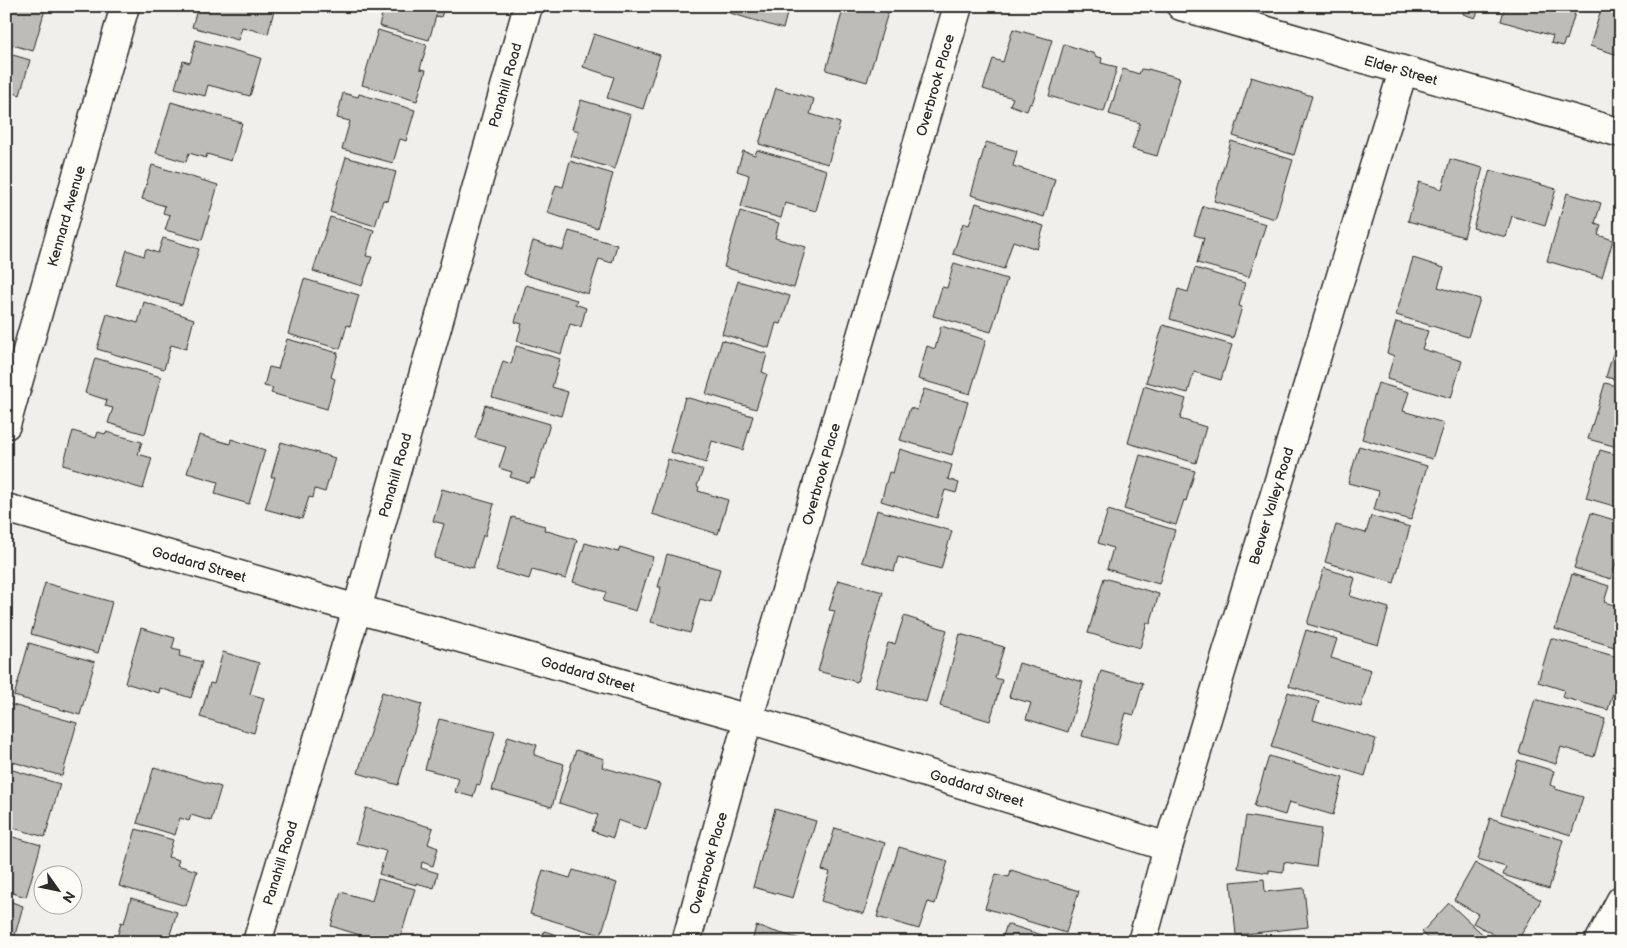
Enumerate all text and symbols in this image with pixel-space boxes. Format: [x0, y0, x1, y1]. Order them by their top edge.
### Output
street label: Overbrook Place [913, 32, 958, 138]
street label: Panahill Road [485, 41, 526, 129]
street label: Elder Street [1362, 52, 1440, 89]
street label: Kennard Avenue [44, 164, 89, 269]
street label: Overbrook Place [799, 421, 844, 527]
street label: Panahill Road [375, 431, 416, 519]
street label: Beaver Valley Road [1246, 445, 1297, 567]
street label: Goddard Street [150, 543, 249, 586]
street label: Goddard Street [539, 653, 638, 696]
street label: Goddard Street [928, 766, 1026, 811]
street label: Overbrook Place [686, 810, 731, 916]
street label: Panahill Road [260, 819, 301, 907]
north arrow [32, 866, 82, 916]
text: N [58, 888, 78, 906]

